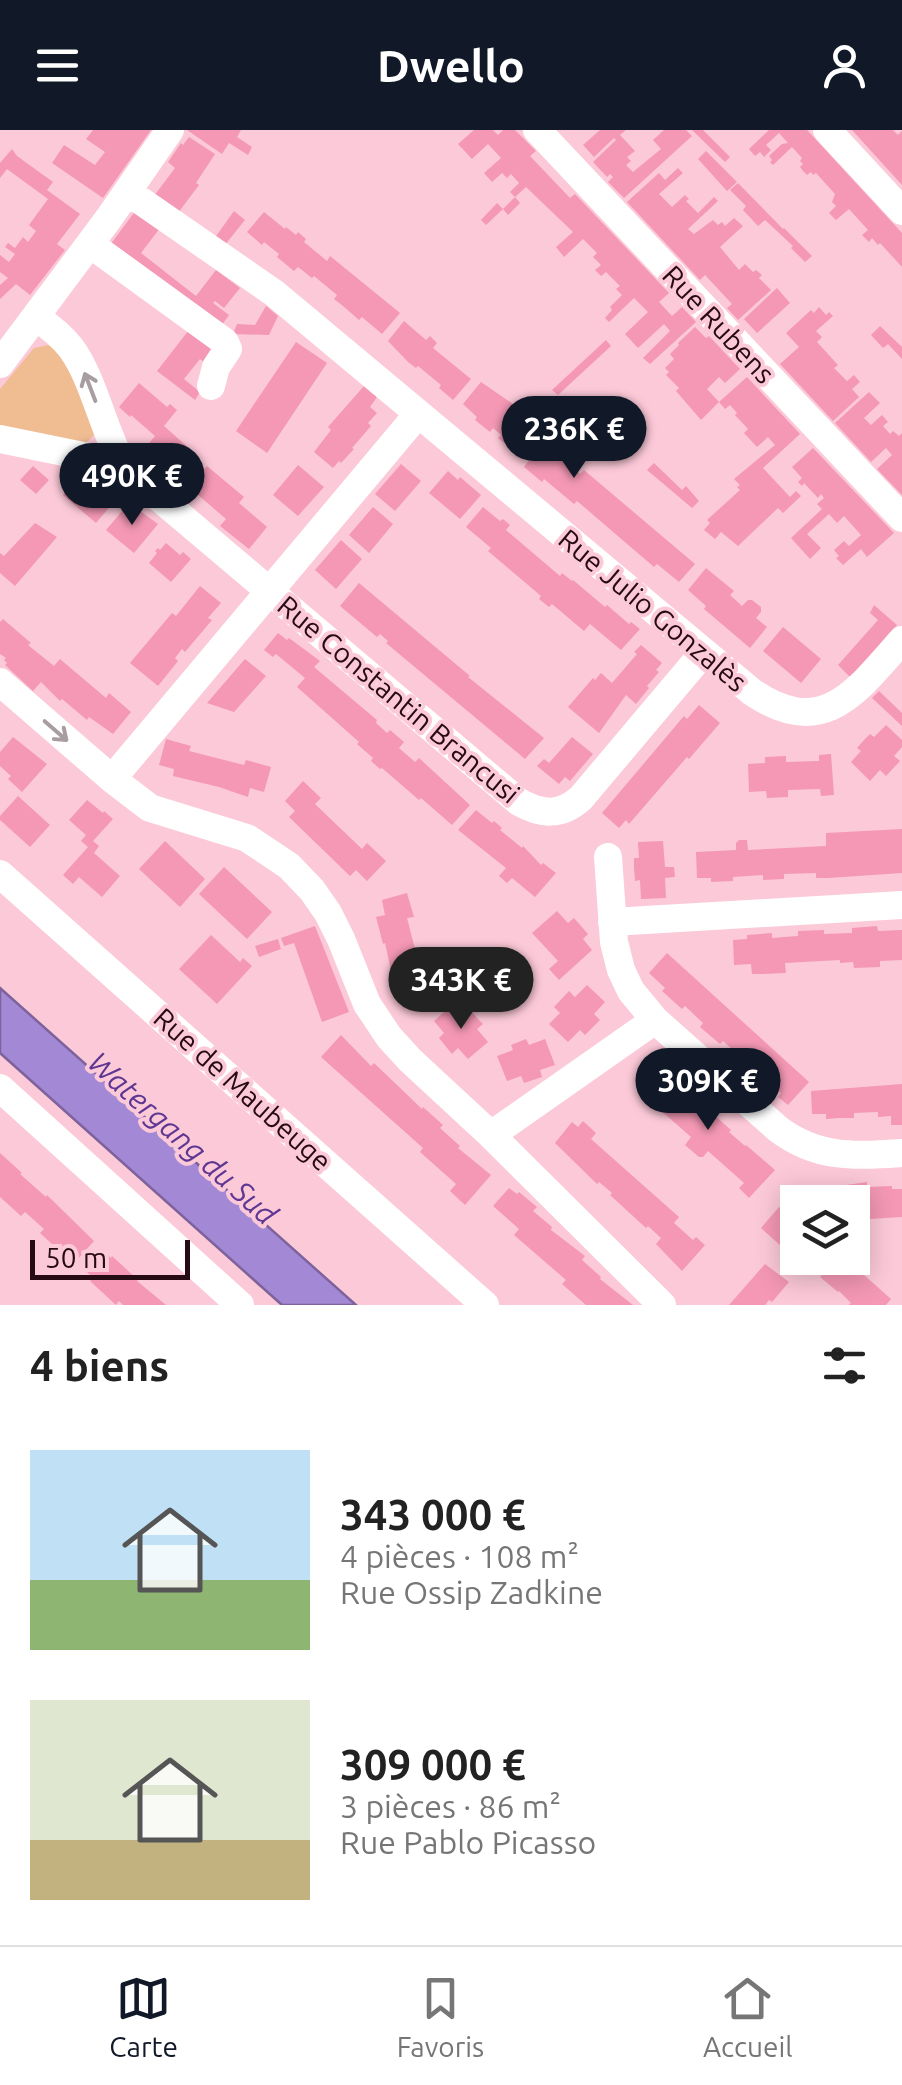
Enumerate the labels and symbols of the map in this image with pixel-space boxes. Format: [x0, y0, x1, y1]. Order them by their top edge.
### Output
street label: Rue Rubens [657, 259, 781, 389]
one-way arrow [79, 372, 97, 402]
pin: 236K € [493, 396, 655, 481]
pin: 490K € [51, 443, 213, 528]
street label: Rue Julio Gonzalès [553, 523, 753, 697]
street label: Rue Constantin Brancusi [272, 589, 526, 809]
one-way arrow [43, 719, 68, 742]
pin: 343K € [380, 947, 542, 1032]
street label: Rue de Maubeuge [148, 1001, 338, 1177]
water label: Watergang du Sud [82, 1045, 285, 1232]
pin: 309K € [627, 1048, 789, 1133]
scale bar [30, 1235, 190, 1280]

